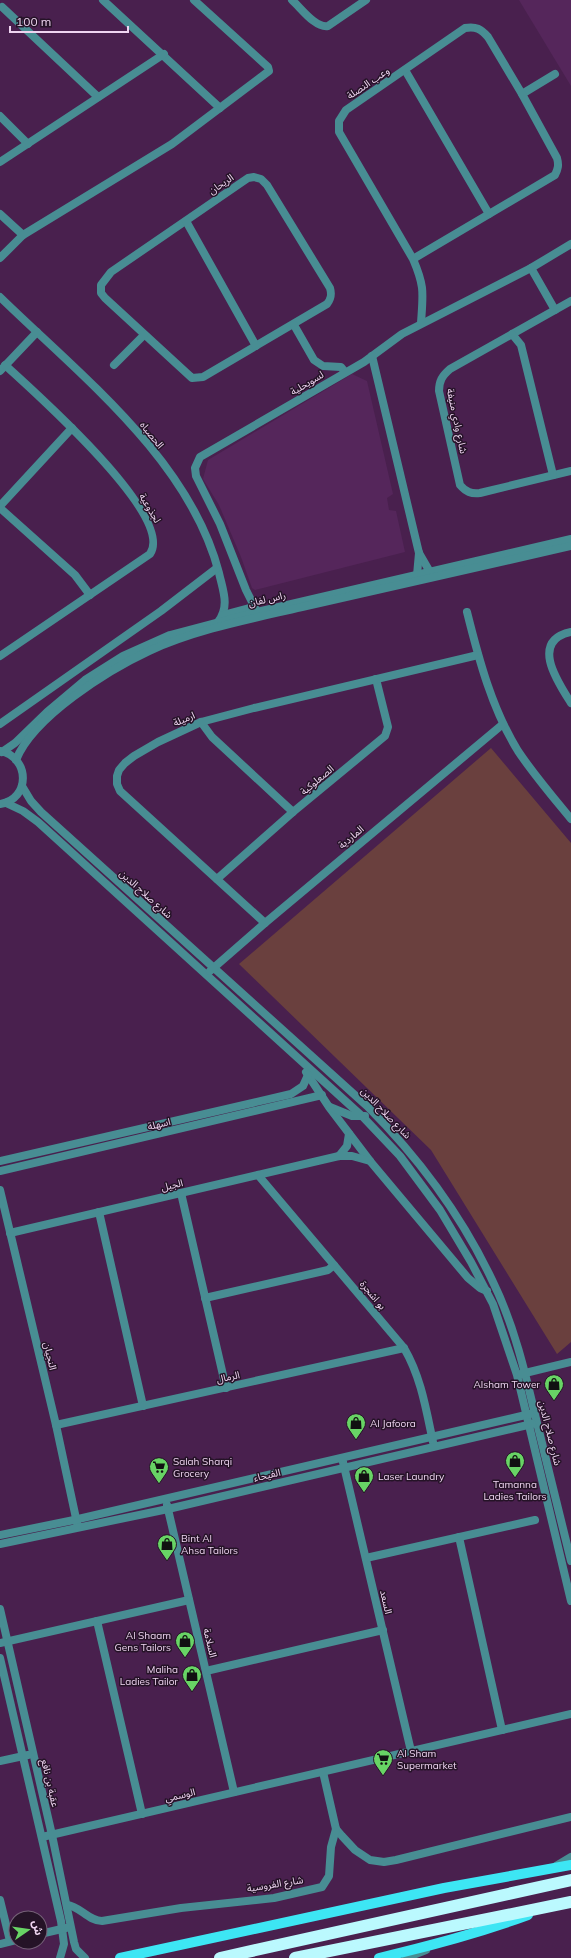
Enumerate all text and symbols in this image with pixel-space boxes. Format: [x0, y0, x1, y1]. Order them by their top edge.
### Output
scale bar [10, 8, 128, 34]
text: 100 m [16, 14, 51, 29]
street label: وعب النصلة [344, 64, 392, 102]
street label: الريحان [206, 171, 236, 197]
street label: لسويحلية [288, 368, 326, 398]
street label: شارع وادي منيفة [442, 387, 470, 455]
street label: الحصباه [137, 419, 167, 451]
street label: لجذوعية [136, 491, 164, 526]
street label: راس لفان [247, 588, 287, 610]
street label: ارميلة [171, 709, 197, 729]
street label: الصعلوكية [297, 762, 337, 798]
street label: الماردية [335, 822, 367, 852]
street label: شارع صلاح الدين [116, 867, 175, 922]
street label: شارع صلاح الدين [357, 1084, 414, 1142]
street label: اسهلة [146, 1115, 172, 1133]
street label: الجيل [160, 1176, 184, 1194]
street label: بو اشجرة [357, 1278, 389, 1313]
street label: النجيان [40, 1341, 60, 1371]
street label: الرمال [215, 1368, 241, 1386]
shop icon: Alsham Tower [543, 1373, 565, 1401]
place label: Alsham Tower [473, 1378, 540, 1391]
street label: شارع صلاح الدين [535, 1399, 564, 1467]
shop icon: Al Jafoora [345, 1412, 367, 1440]
place label: Al Jafoora [370, 1417, 416, 1430]
shop icon: Tamanna Ladies Tailors [504, 1450, 526, 1478]
place label: Salah Sharqi Grocery [173, 1455, 232, 1480]
supermarket icon: Salah Sharqi Grocery [148, 1456, 170, 1484]
shop icon: Laser Laundry [353, 1465, 375, 1493]
street label: الفيحاء [252, 1466, 282, 1484]
place label: Laser Laundry [378, 1470, 445, 1483]
place label: Tamanna Ladies Tailors [483, 1478, 547, 1503]
place label: Bint Al Ahsa Tailors [181, 1532, 238, 1557]
shop icon: Bint Al Ahsa Tailors [156, 1533, 178, 1561]
street label: السعد [377, 1589, 395, 1615]
street label: السلامة [200, 1627, 220, 1659]
place label: Al Shaam Gens Tailors [115, 1629, 171, 1654]
shop icon: Al Shaam Gens Tailors [174, 1630, 196, 1658]
place label: Maliha Ladies Tailor [120, 1663, 178, 1688]
shop icon: Maliha Ladies Tailor [181, 1664, 203, 1692]
place label: Al Sham Supermarket [397, 1747, 457, 1772]
supermarket icon: Al Sham Supermarket [372, 1748, 394, 1776]
street label: عقبة بن نافع [37, 1758, 62, 1808]
street label: الوسمي [164, 1785, 197, 1806]
street label: شارع الفروسية [246, 1873, 304, 1896]
north arrow [8, 1910, 48, 1950]
text: ش [29, 1919, 46, 1937]

